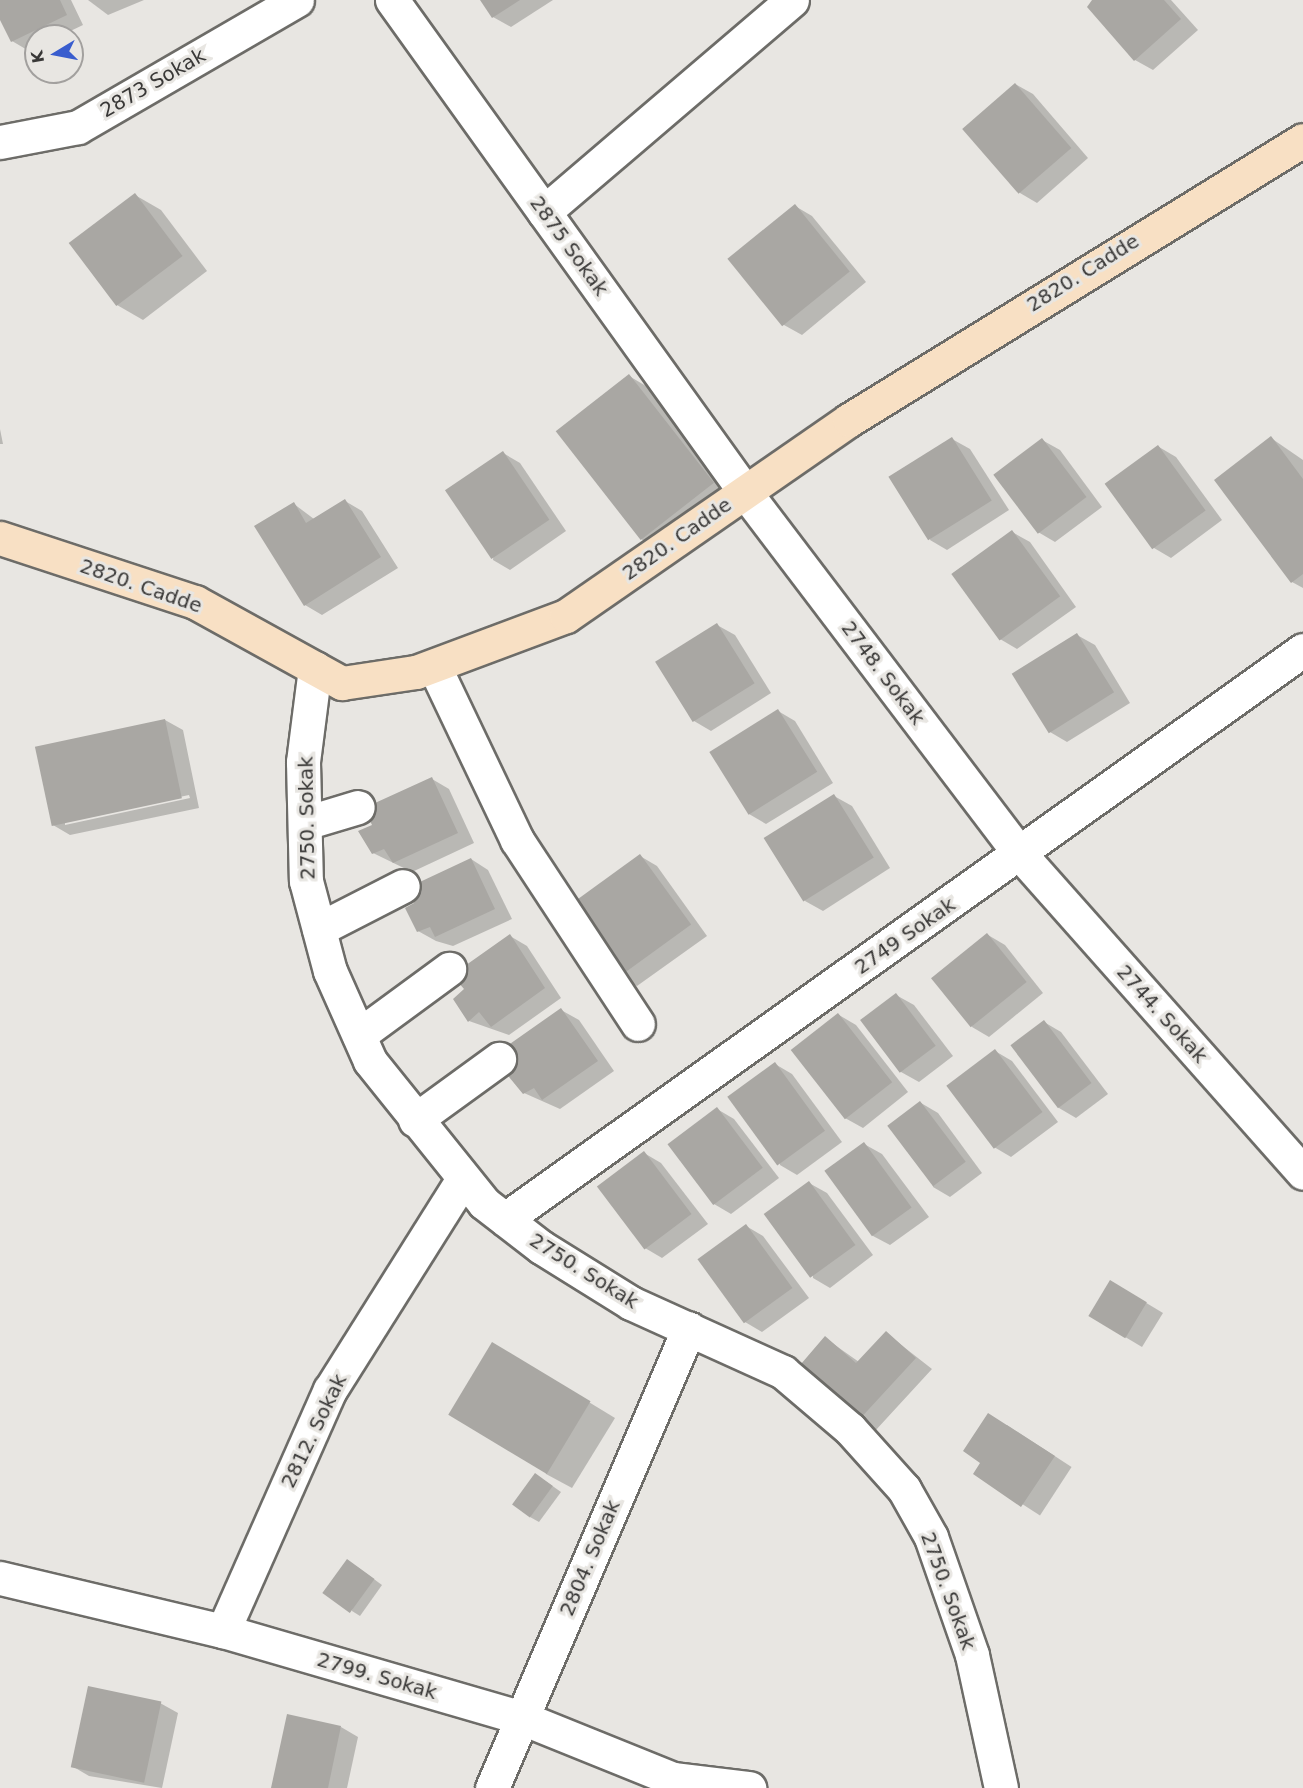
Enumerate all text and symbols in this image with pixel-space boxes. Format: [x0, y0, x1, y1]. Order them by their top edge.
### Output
north arrow [24, 24, 84, 84]
street label: 2873 Sokak [96, 43, 210, 123]
text: K [27, 49, 48, 65]
street label: 2875 Sokak [525, 192, 613, 300]
street label: 2820. Cadde [1023, 229, 1143, 317]
street label: 2820. Cadde [618, 493, 736, 585]
street label: 2820. Cadde [77, 554, 205, 618]
street label: 2748. Sokak [836, 616, 930, 730]
street label: 2750. Sokak [294, 756, 320, 880]
street label: 2749 Sokak [850, 893, 960, 979]
street label: 2744. Sokak [1112, 960, 1212, 1068]
street label: 2750. Sokak [525, 1228, 643, 1314]
street label: 2812. Sokak [276, 1370, 352, 1492]
street label: 2804. Sokak [555, 1496, 625, 1620]
street label: 2750. Sokak [916, 1529, 980, 1653]
street label: 2799. Sokak [314, 1647, 440, 1705]

